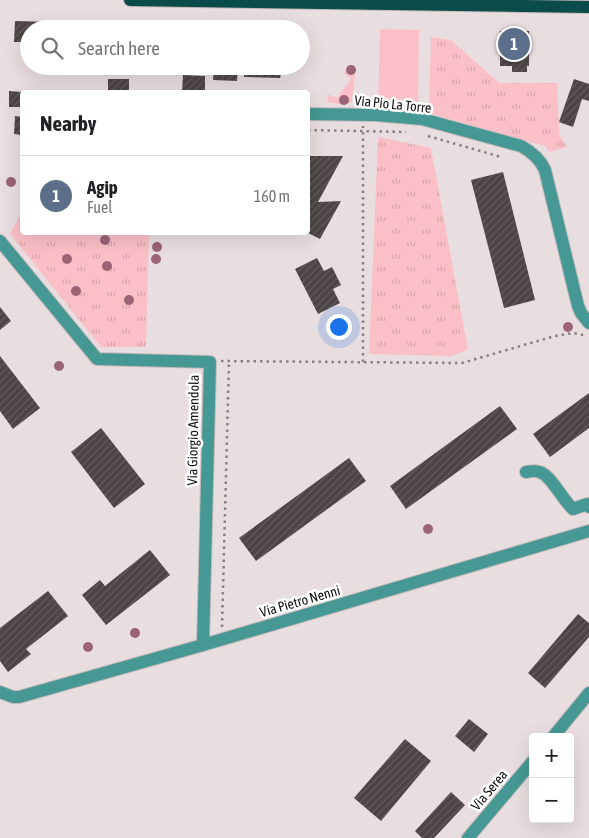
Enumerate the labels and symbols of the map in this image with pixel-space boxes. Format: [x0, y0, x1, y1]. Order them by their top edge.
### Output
pin: 1 [498, 25, 530, 63]
street label: Via Pio La Torre [354, 92, 432, 116]
your location [326, 314, 352, 340]
street label: Via Giorgio Amendola [184, 375, 202, 485]
street label: Via Pietro Nenni [258, 582, 342, 620]
street label: Via Serea [468, 767, 510, 813]

